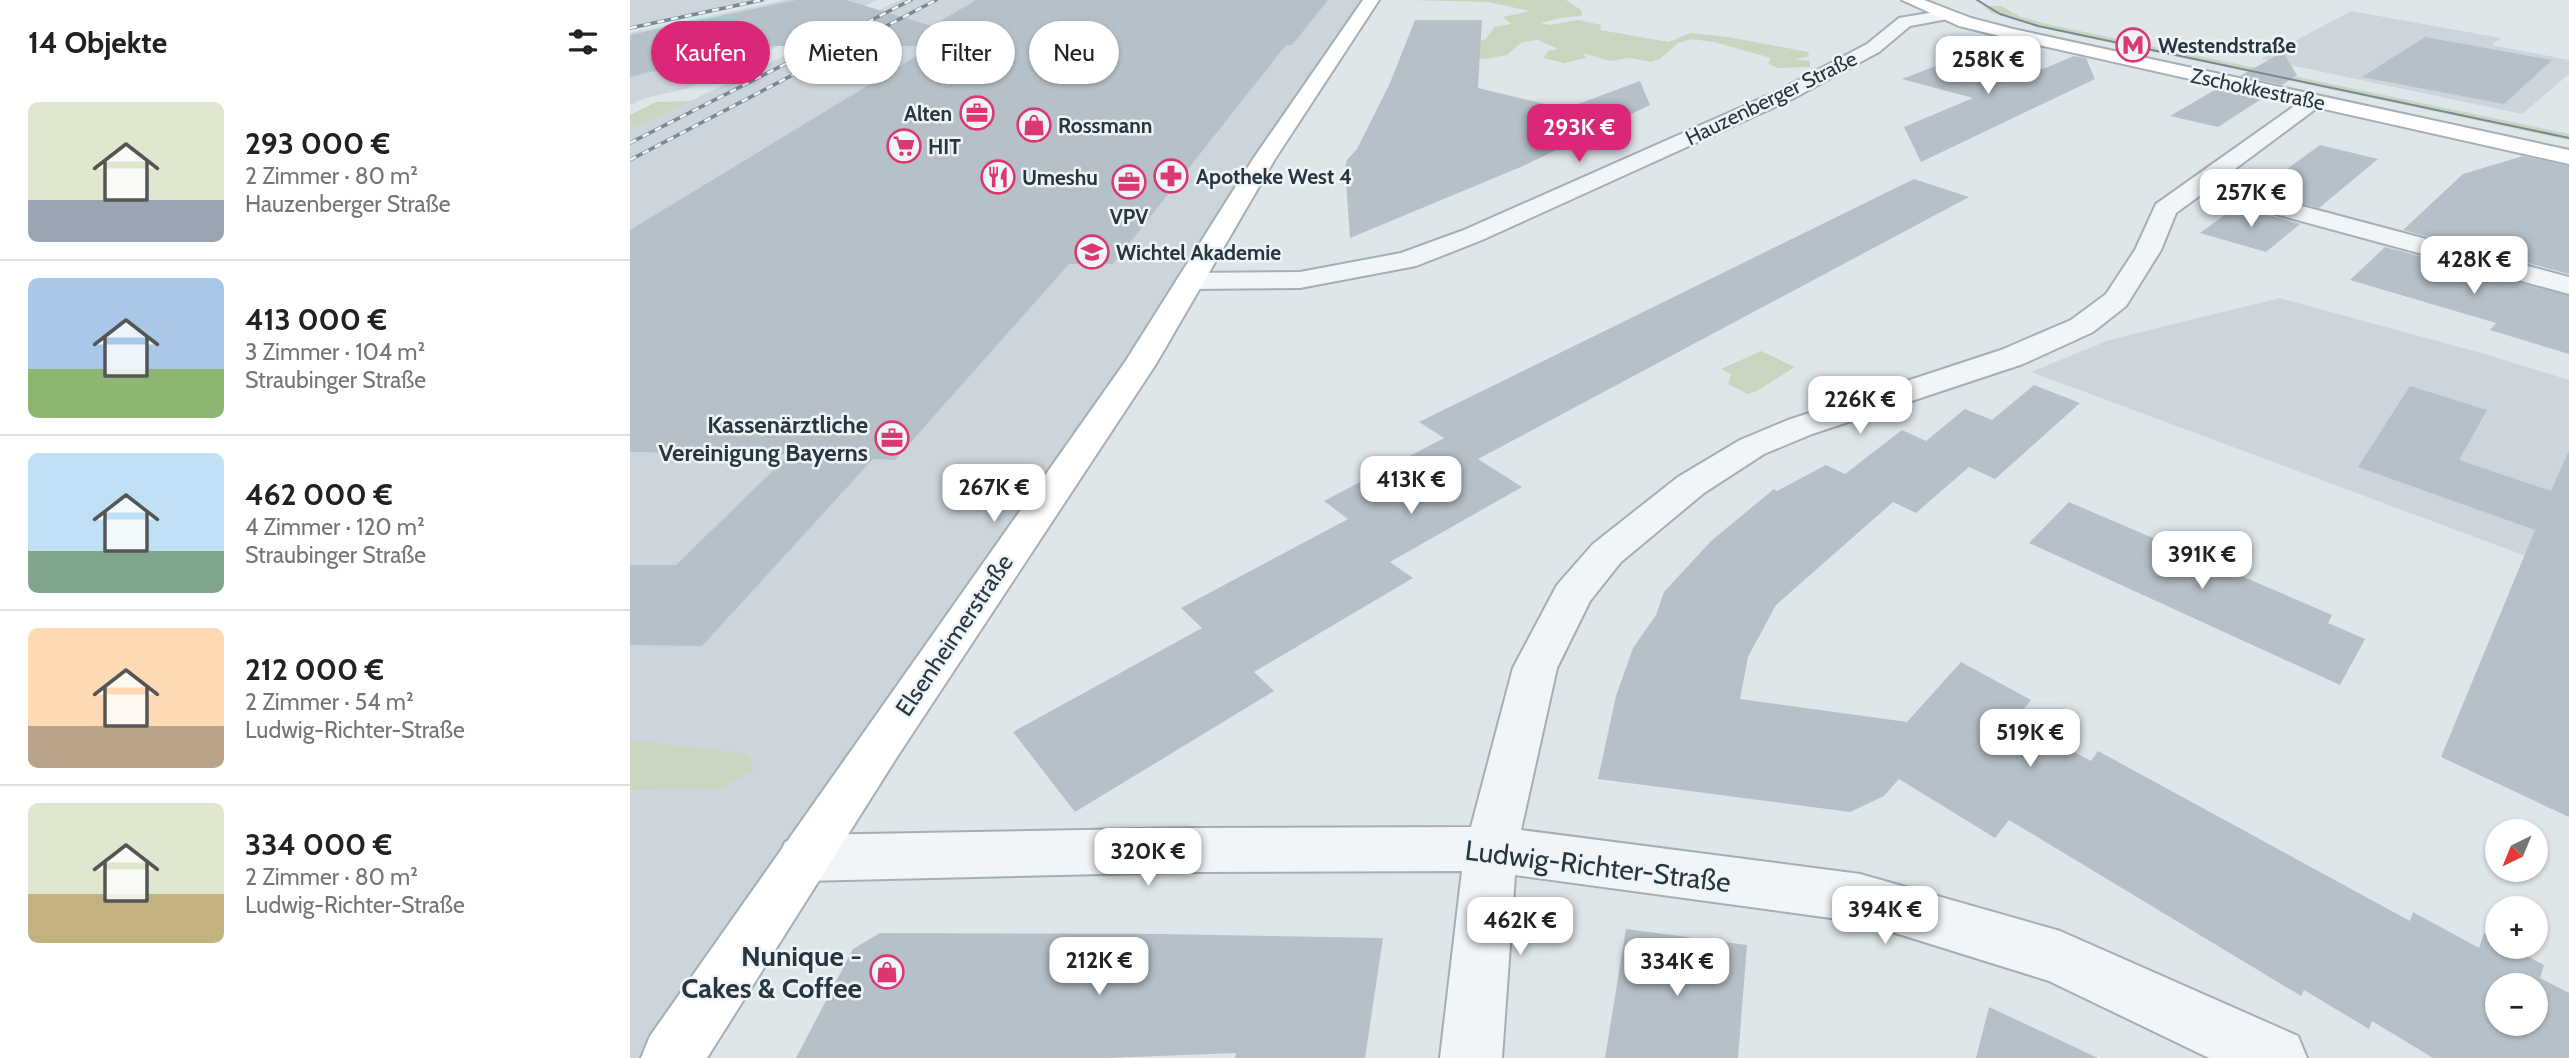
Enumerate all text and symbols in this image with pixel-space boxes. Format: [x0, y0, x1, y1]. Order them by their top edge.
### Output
chip: Kaufen [651, 21, 770, 84]
chip: Mieten [784, 21, 902, 84]
chip: Filter [916, 21, 1015, 84]
chip: Neu [1029, 21, 1119, 84]
icon: filters [564, 23, 602, 61]
text: 14 Objekte [28, 24, 167, 61]
metro station icon: Westendstraße [2114, 26, 2152, 64]
place label: Westendstraße [2158, 33, 2296, 58]
pin: 258K € [1931, 36, 2045, 96]
text: 258K € [1952, 45, 2024, 73]
street label: Hauzenberger Straße [1681, 46, 1861, 150]
street label: Zschokkestraße [2189, 63, 2328, 115]
office icon: Alten [958, 94, 996, 132]
place label: Alten [904, 101, 952, 126]
pin: 293K € [1522, 104, 1636, 164]
shop icon: Rossmann [1015, 106, 1053, 144]
place label: Rossmann [1058, 113, 1152, 138]
text: 293K € [1543, 113, 1615, 141]
text: 293 000 € [245, 125, 390, 162]
supermarket icon: HIT [885, 127, 923, 165]
icon: home [84, 130, 168, 214]
place label: HIT [928, 134, 961, 159]
pharmacy icon: Apotheke West 4 [1152, 157, 1190, 195]
restaurant icon: Umeshu [979, 158, 1017, 196]
text: 2 Zimmer · 80 m² [245, 162, 418, 190]
office icon: VPV [1110, 163, 1148, 201]
place label: Apotheke West 4 [1196, 164, 1352, 189]
place label: Umeshu [1022, 165, 1098, 190]
pin: 257K € [2194, 170, 2308, 229]
text: 257K € [2216, 178, 2286, 206]
text: Hauzenberger Straße [245, 190, 451, 218]
place label: VPV [1110, 204, 1148, 229]
school or university icon: Wichtel Akademie [1073, 233, 1111, 271]
pin: 428K € [2417, 236, 2531, 296]
place label: Wichtel Akademie [1116, 240, 1281, 265]
text: 428K € [2437, 245, 2511, 273]
text: 413 000 € [245, 301, 387, 338]
icon: home [84, 306, 168, 390]
text: 3 Zimmer · 104 m² [245, 338, 425, 366]
text: Straubinger Straße [245, 366, 426, 394]
pin: 226K € [1803, 376, 1917, 436]
text: 226K € [1824, 385, 1896, 413]
place label: Kassenärztliche Vereinigung Bayerns [658, 410, 868, 467]
office icon: Kassenärztliche Vereinigung Bayerns [873, 419, 911, 457]
pin: 413K € [1354, 456, 1468, 516]
pin: 267K € [937, 464, 1051, 524]
text: 413K € [1376, 465, 1446, 493]
text: 267K € [958, 473, 1030, 501]
text: 462 000 € [245, 476, 393, 513]
icon: home [84, 481, 168, 565]
text: 4 Zimmer · 120 m² [245, 513, 425, 541]
pin: 391K € [2145, 532, 2259, 591]
text: 391K € [2168, 540, 2236, 568]
text: Straubinger Straße [245, 541, 426, 569]
street label: Elsenheimerstraße [889, 549, 1019, 721]
text: 212 000 € [245, 651, 384, 688]
icon: home [84, 656, 168, 740]
text: 2 Zimmer · 54 m² [245, 688, 414, 716]
pin: 519K € [1973, 710, 2087, 769]
text: Ludwig-Richter-Straße [245, 716, 465, 744]
text: 519K € [1996, 718, 2064, 746]
north arrow [2485, 819, 2548, 882]
map controls [2485, 819, 2548, 1036]
text: 334 000 € [245, 826, 392, 863]
pin: 320K € [1091, 828, 1205, 888]
icon: home [84, 831, 168, 915]
street label: Ludwig-Richter-Straße [1463, 833, 1733, 899]
text: 320K € [1110, 837, 1186, 865]
text: 2 Zimmer · 80 m² [245, 863, 418, 891]
pin: 394K € [1828, 886, 1942, 946]
text: Ludwig-Richter-Straße [245, 891, 465, 919]
text: 394K € [1848, 895, 1922, 923]
button: + [2485, 896, 2548, 959]
pin: 462K € [1463, 898, 1577, 957]
text: 462K € [1483, 906, 1557, 934]
pin: 212K € [1042, 937, 1156, 997]
place label: Nunique - Cakes & Coffee [681, 939, 862, 1005]
pin: 334K € [1620, 939, 1734, 998]
text: 212K € [1065, 946, 1133, 974]
text: 334K € [1640, 947, 1714, 975]
shop icon: Nunique - Cakes & Coffee [868, 953, 906, 991]
button: − [2485, 973, 2548, 1036]

